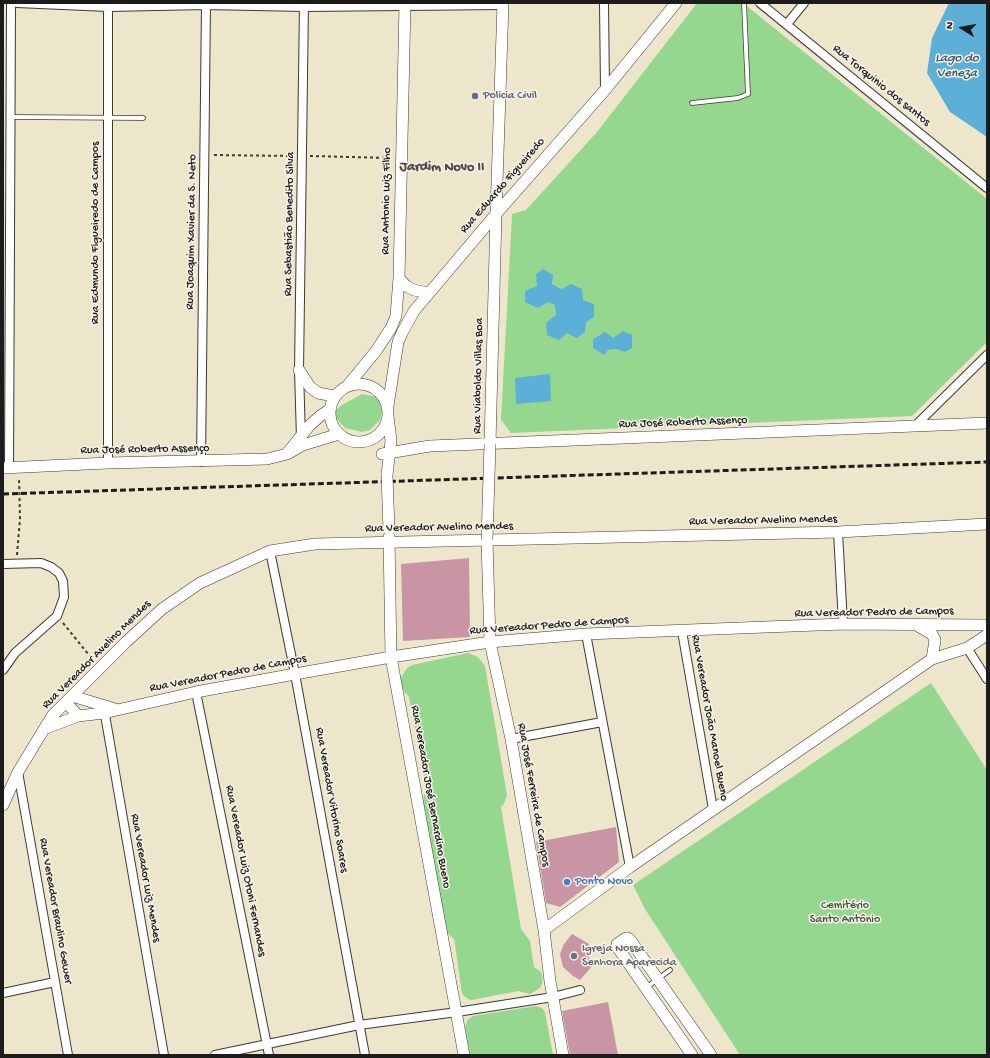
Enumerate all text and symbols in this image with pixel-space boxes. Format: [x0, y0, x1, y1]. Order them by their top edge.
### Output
north arrow [942, 8, 982, 48]
text: N [944, 21, 957, 30]
street label: Rua Torquinio dos santos [829, 42, 933, 130]
water label: Lago do Veneza [935, 51, 979, 82]
place label: Policia Civil [483, 89, 537, 103]
marker: Policia Civil [470, 91, 480, 101]
street label: Rua Eduardo Figueiredo [457, 135, 549, 237]
street label: Rua Edmundo Figueiredo de Campos [89, 142, 103, 324]
street label: Rua Antonio Luiz Filho [379, 147, 395, 255]
street label: Rua Sebastião Benedito Silva [282, 152, 298, 296]
street label: Rua Joaquim Xavier da S. Neto [183, 154, 201, 310]
district label: Jardim Novo II [400, 160, 484, 176]
street label: Rua Viaboldo Villas Boa [471, 318, 487, 434]
street label: Rua José Roberto Assenço [618, 414, 748, 432]
street label: Rua José Roberto Assenço [80, 442, 210, 458]
street label: Rua Vereador Avelino Mendes [689, 513, 837, 529]
street label: Rua Vereador Avelino Mendes [365, 520, 513, 536]
street label: Rua Vereador Avelino Mendes [40, 598, 154, 712]
street label: Rua Vereador Pedro de Campos [794, 604, 954, 622]
street label: Rua Vereador Pedro de Campos [469, 613, 629, 639]
street label: Rua Vereador João Manoel Bueno [687, 634, 731, 802]
street label: Rua Vereador Pedro de Campos [148, 652, 308, 696]
street label: Rua Vereador José Bernardino Bueno [407, 705, 453, 889]
street label: Rua José Ferreira de Campos [513, 722, 553, 868]
street label: Rua Vereador Vitorino Soares [311, 726, 351, 874]
street label: Rua Vereador Luiz Otoni Fernandes [221, 784, 269, 958]
street label: Rua Vereador Luiz Mendes [127, 813, 163, 943]
street label: Rua Vereador Braulino Gewer [35, 837, 75, 985]
place label: Ponto Novo [575, 875, 633, 889]
marker: Ponto Novo [562, 877, 572, 887]
park label: Cemitério Santo Antônio [810, 899, 880, 927]
place label: Igreja Nossa Senhora Aparecida [582, 942, 676, 970]
marker: Igreja Nossa Senhora Aparecida [569, 951, 579, 961]

